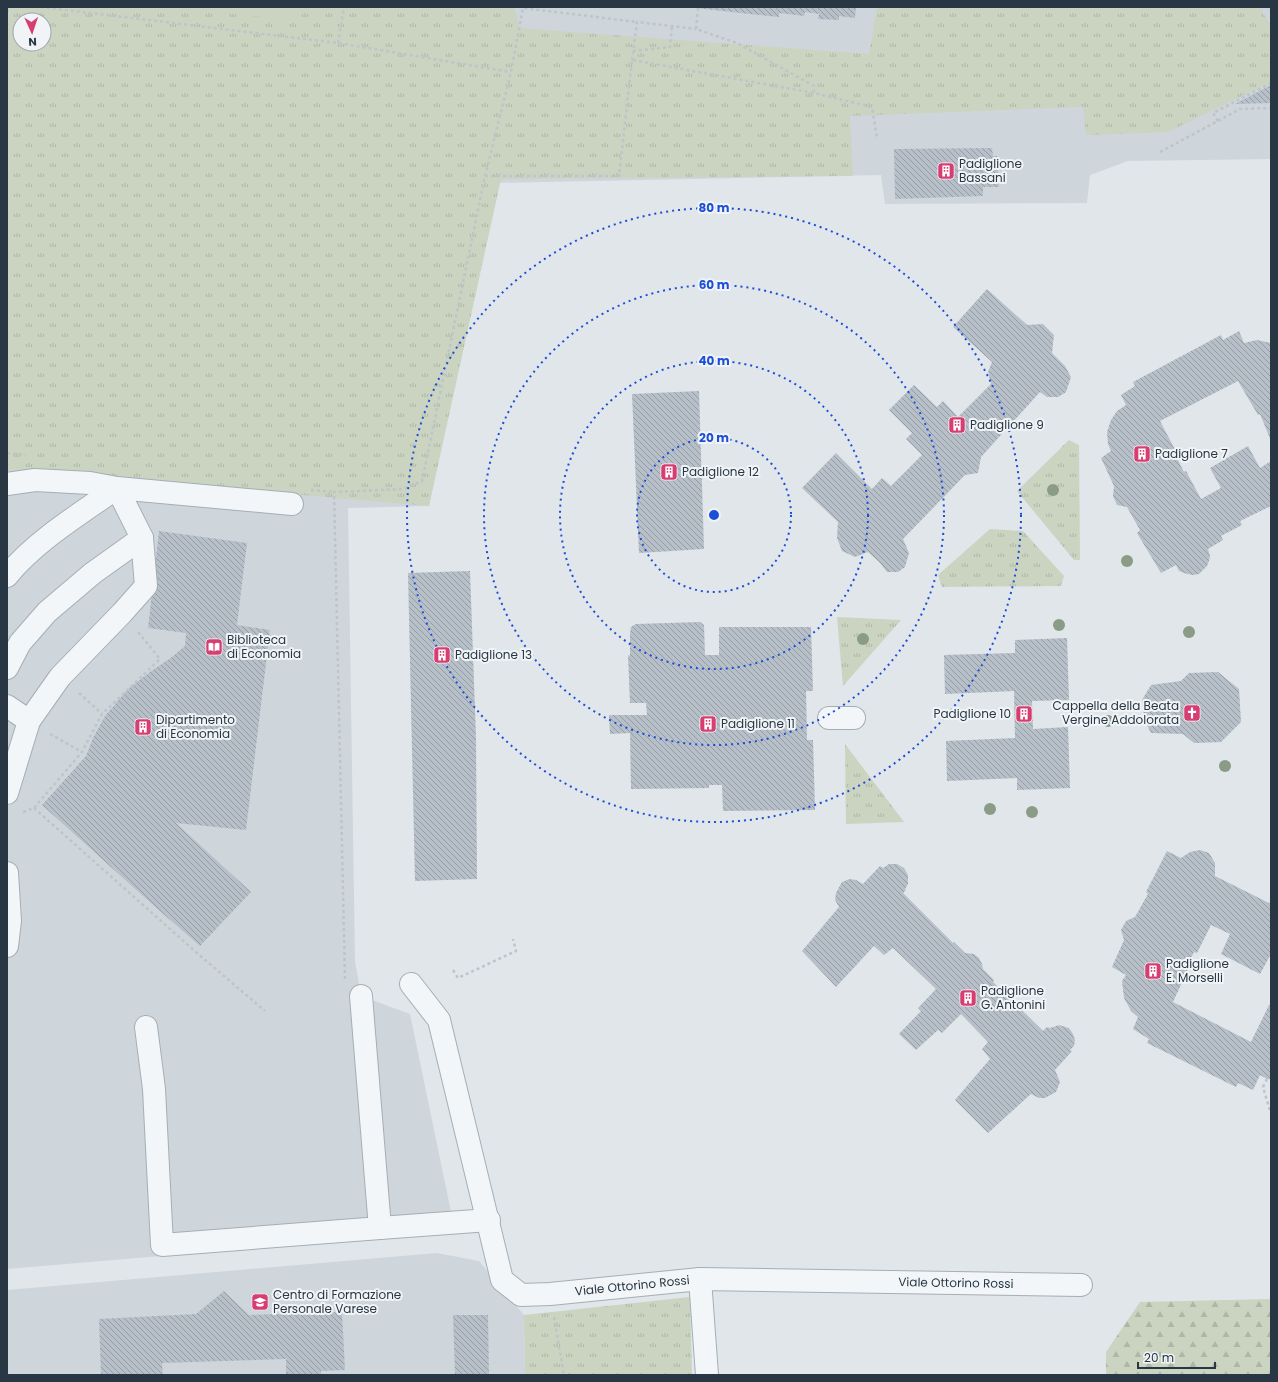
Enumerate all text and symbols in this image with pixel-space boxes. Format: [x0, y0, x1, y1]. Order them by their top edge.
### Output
north arrow [12, 12, 52, 52]
text: N [28, 34, 37, 50]
place label: Padiglione Bassani [959, 155, 1022, 186]
building icon: Padiglione Bassani [936, 161, 956, 181]
text: 80 m [699, 199, 730, 216]
text: 60 m [699, 276, 730, 293]
text: 40 m [698, 352, 730, 369]
building icon: Padiglione 9 [947, 415, 967, 435]
place label: Padiglione 9 [970, 416, 1044, 433]
text: 20 m [699, 429, 729, 446]
building icon: Padiglione 7 [1132, 444, 1152, 464]
place label: Padiglione 7 [1155, 445, 1228, 462]
building icon: Padiglione 12 [659, 462, 679, 482]
place label: Padiglione 12 [682, 463, 759, 480]
centre of rings [707, 508, 721, 522]
place label: Biblioteca di Economia [227, 631, 301, 662]
library icon: Biblioteca di Economia [204, 637, 224, 657]
building icon: Padiglione 13 [432, 645, 452, 665]
place label: Padiglione 13 [455, 646, 532, 663]
place label: Cappella della Beata Vergine Addolorata [1053, 697, 1179, 728]
church icon: Cappella della Beata Vergine Addolorata [1182, 703, 1202, 723]
building icon: Padiglione 10 [1014, 704, 1034, 724]
place label: Padiglione 10 [933, 705, 1011, 722]
place label: Dipartimento di Economia [156, 711, 235, 742]
building icon: Padiglione 11 [698, 714, 718, 734]
place label: Padiglione 11 [721, 715, 795, 732]
building icon: Dipartimento di Economia [133, 717, 153, 737]
place label: Padiglione E. Morselli [1166, 955, 1229, 986]
building icon: Padiglione E. Morselli [1143, 961, 1163, 981]
place label: Padiglione G. Antonini [981, 982, 1045, 1013]
building icon: Padiglione G. Antonini [958, 988, 978, 1008]
street label: Viale Ottorino Rossi [574, 1271, 690, 1299]
street label: Viale Ottorino Rossi [898, 1273, 1014, 1292]
place label: Centro di Formazione Personale Varese [273, 1286, 401, 1317]
school or university icon: Centro di Formazione Personale Varese [250, 1292, 270, 1312]
scale bar [1138, 1344, 1215, 1370]
text: 20 m [1144, 1349, 1174, 1366]

